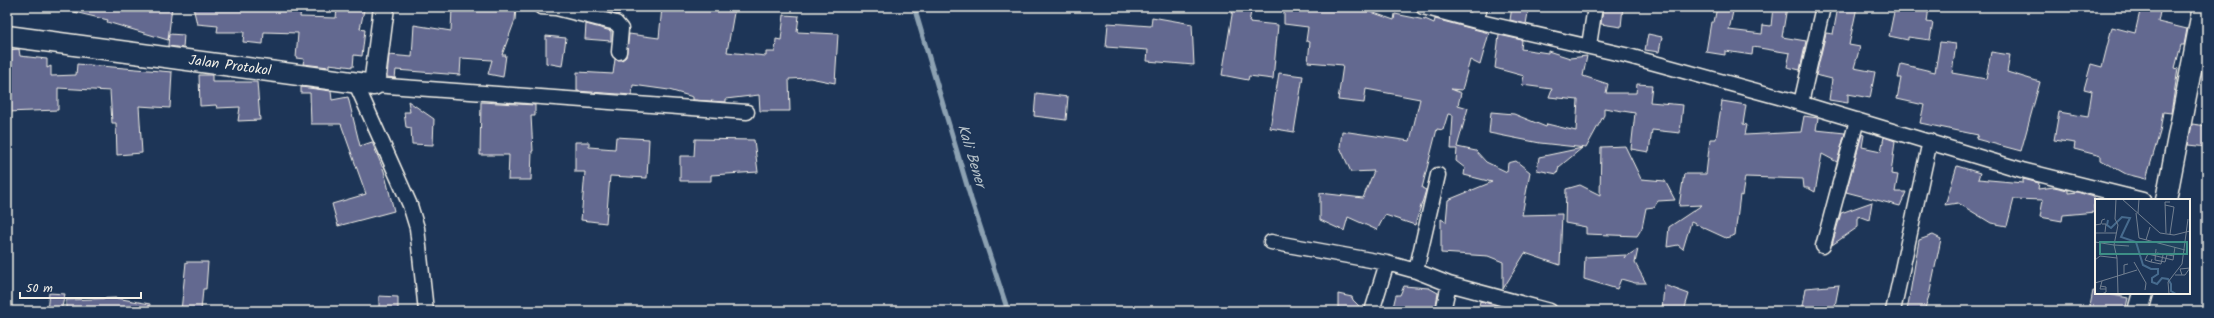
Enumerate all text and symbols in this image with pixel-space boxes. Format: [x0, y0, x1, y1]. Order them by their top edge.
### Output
street label: Jalan Protokol [187, 49, 273, 82]
water label: Kali Bener [950, 121, 993, 194]
inset map [2095, 199, 2190, 294]
scale bar [20, 274, 141, 300]
text: 50 m [26, 279, 53, 298]

